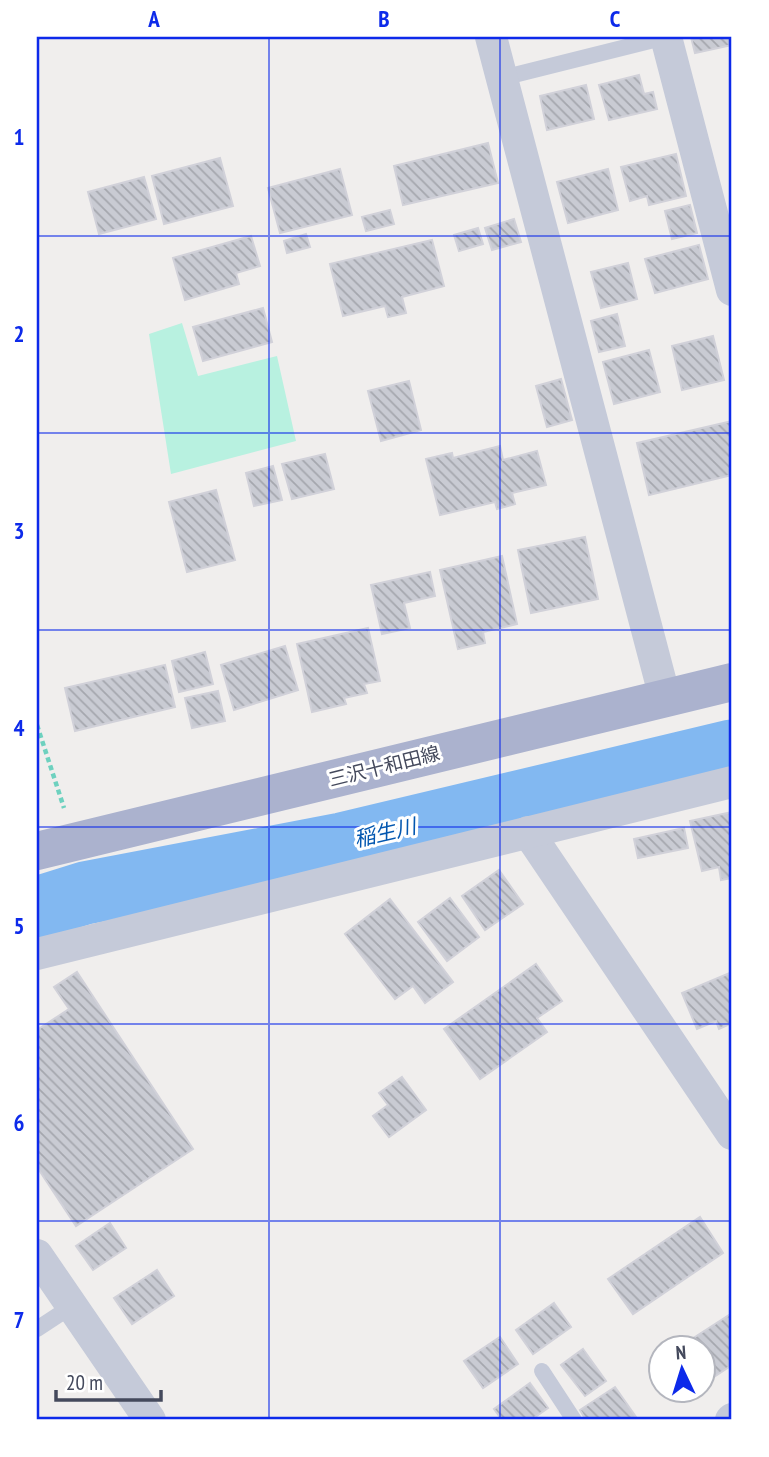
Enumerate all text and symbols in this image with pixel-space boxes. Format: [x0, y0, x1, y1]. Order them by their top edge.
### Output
text: A [147, 4, 160, 33]
text: B [378, 4, 390, 33]
text: C [610, 4, 621, 33]
text: 1 [14, 122, 25, 151]
text: 2 [14, 319, 25, 348]
text: 3 [14, 516, 25, 545]
text: 4 [14, 713, 25, 742]
street label: 三沢十和田線 [326, 741, 442, 791]
water label: 稲生川 [351, 812, 421, 853]
text: 5 [14, 911, 25, 940]
text: 6 [14, 1108, 25, 1137]
text: 7 [14, 1305, 25, 1334]
north arrow [646, 1334, 716, 1404]
text: N [675, 1340, 687, 1364]
scale bar [56, 1359, 161, 1403]
text: 20 m [66, 1369, 103, 1396]

